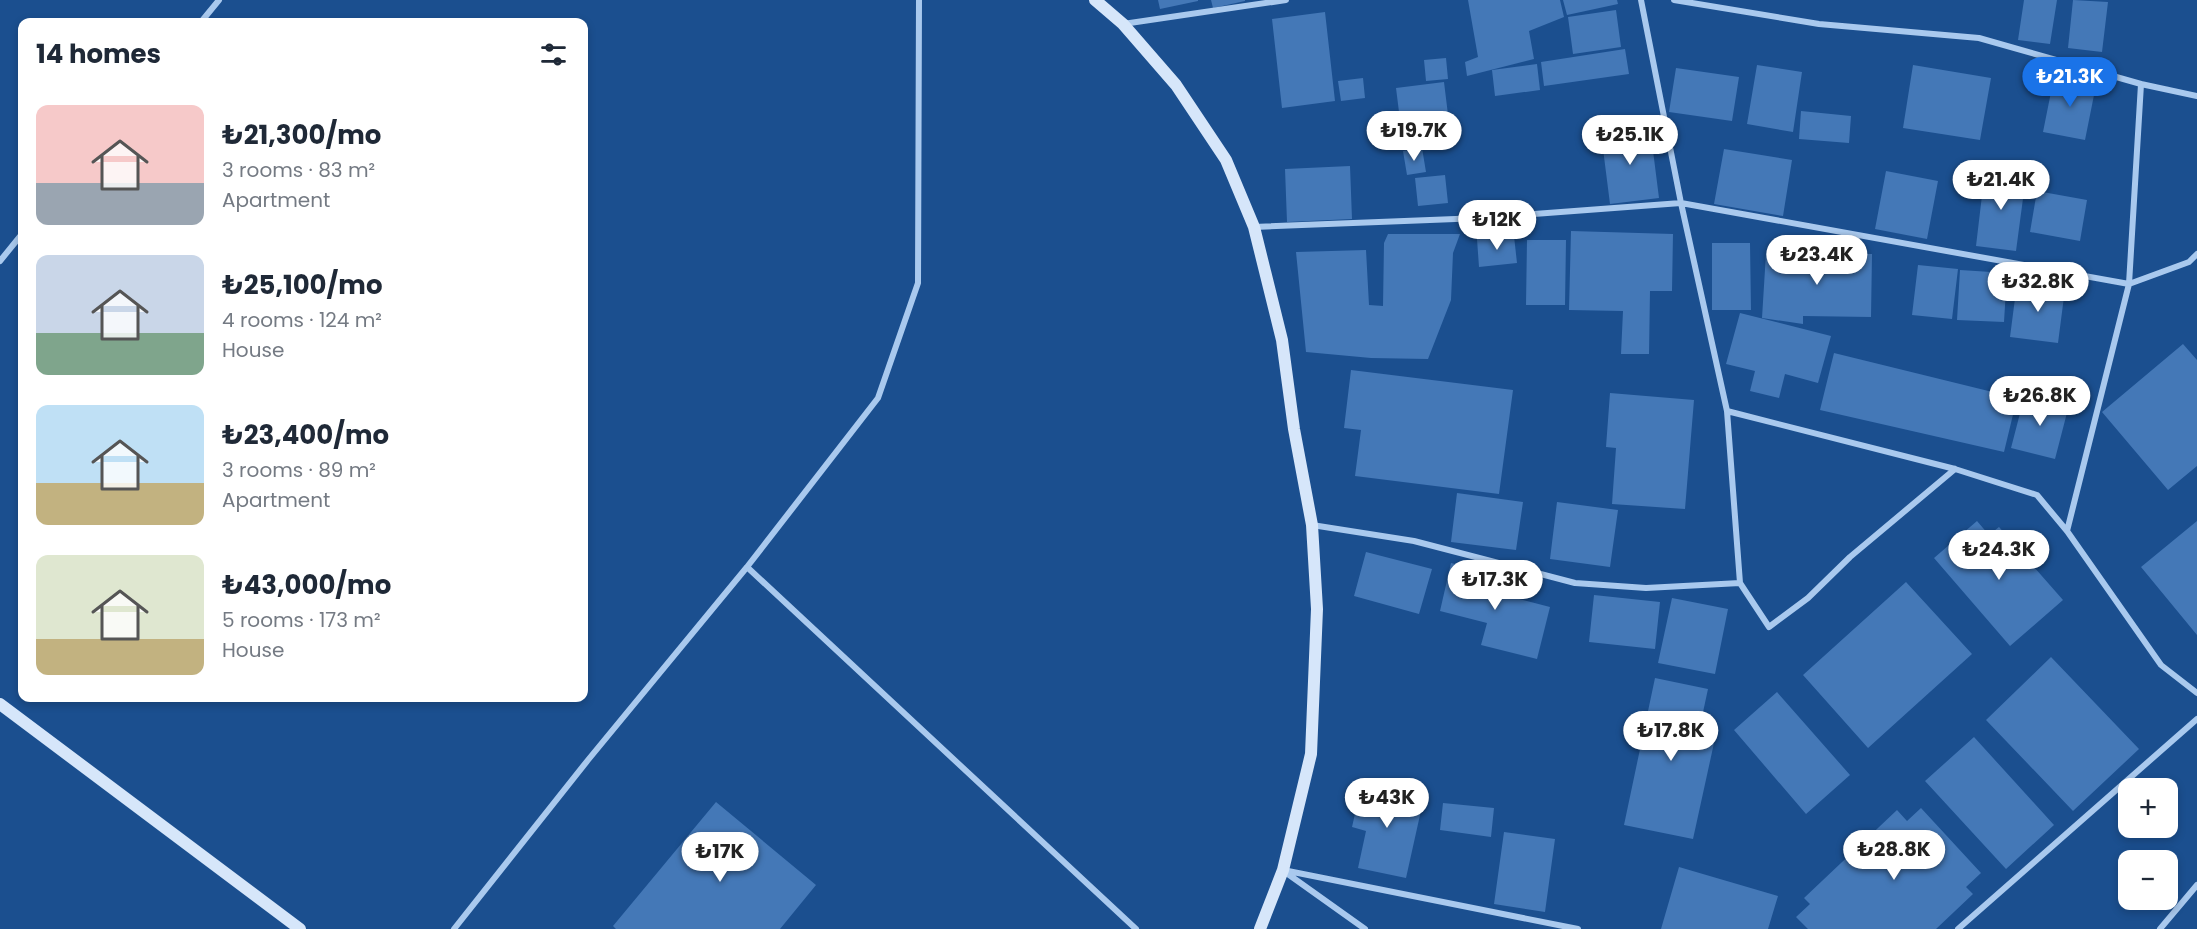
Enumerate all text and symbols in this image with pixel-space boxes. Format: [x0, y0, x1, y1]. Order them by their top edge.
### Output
text: 14 homes [36, 36, 161, 72]
icon: filters [537, 38, 570, 71]
pin: ₺21.3K [2021, 57, 2119, 108]
text: ₺21.3K [2036, 62, 2104, 90]
pin: ₺19.7K [1365, 111, 1463, 162]
pin: ₺25.1K [1581, 115, 1679, 166]
text: ₺19.7K [1381, 116, 1447, 144]
text: ₺21,300/mo [222, 117, 381, 153]
text: ₺25.1K [1596, 120, 1664, 148]
icon: home [84, 129, 156, 201]
text: 3 rooms · 83 m² [222, 156, 375, 184]
pin: ₺21.4K [1952, 160, 2050, 211]
text: ₺21.4K [1967, 165, 2035, 193]
text: Apartment [222, 186, 330, 214]
pin: ₺12K [1461, 200, 1533, 251]
text: ₺12K [1472, 205, 1522, 233]
pin: ₺23.4K [1768, 235, 1866, 286]
text: ₺23.4K [1780, 240, 1854, 268]
pin: ₺32.8K [1989, 262, 2087, 313]
text: ₺25,100/mo [222, 267, 382, 303]
text: ₺32.8K [2002, 267, 2074, 295]
icon: home [84, 279, 156, 351]
text: 4 rooms · 124 m² [222, 306, 382, 334]
text: House [222, 336, 284, 364]
pin: ₺26.8K [1991, 376, 2089, 427]
text: ₺26.8K [2003, 381, 2077, 409]
text: ₺23,400/mo [222, 417, 389, 453]
icon: home [84, 429, 156, 501]
text: 3 rooms · 89 m² [222, 456, 376, 484]
text: Apartment [222, 486, 330, 514]
pin: ₺24.3K [1950, 530, 2048, 581]
text: ₺24.3K [1962, 535, 2036, 563]
pin: ₺17.3K [1446, 560, 1544, 611]
text: ₺17.3K [1462, 565, 1528, 593]
text: ₺43,000/mo [222, 567, 391, 603]
icon: home [84, 579, 156, 651]
text: 5 rooms · 173 m² [222, 606, 381, 634]
text: House [222, 636, 284, 664]
pin: ₺17.8K [1622, 711, 1720, 762]
text: ₺17.8K [1637, 716, 1705, 744]
pin: ₺43K [1351, 778, 1423, 829]
map controls [2118, 778, 2178, 910]
button: + [2118, 778, 2178, 838]
text: ₺43K [1359, 783, 1415, 811]
pin: ₺28.8K [1845, 830, 1943, 881]
pin: ₺17K [684, 832, 756, 883]
text: ₺28.8K [1857, 835, 1931, 863]
text: ₺17K [696, 837, 744, 865]
button: − [2118, 850, 2178, 910]

